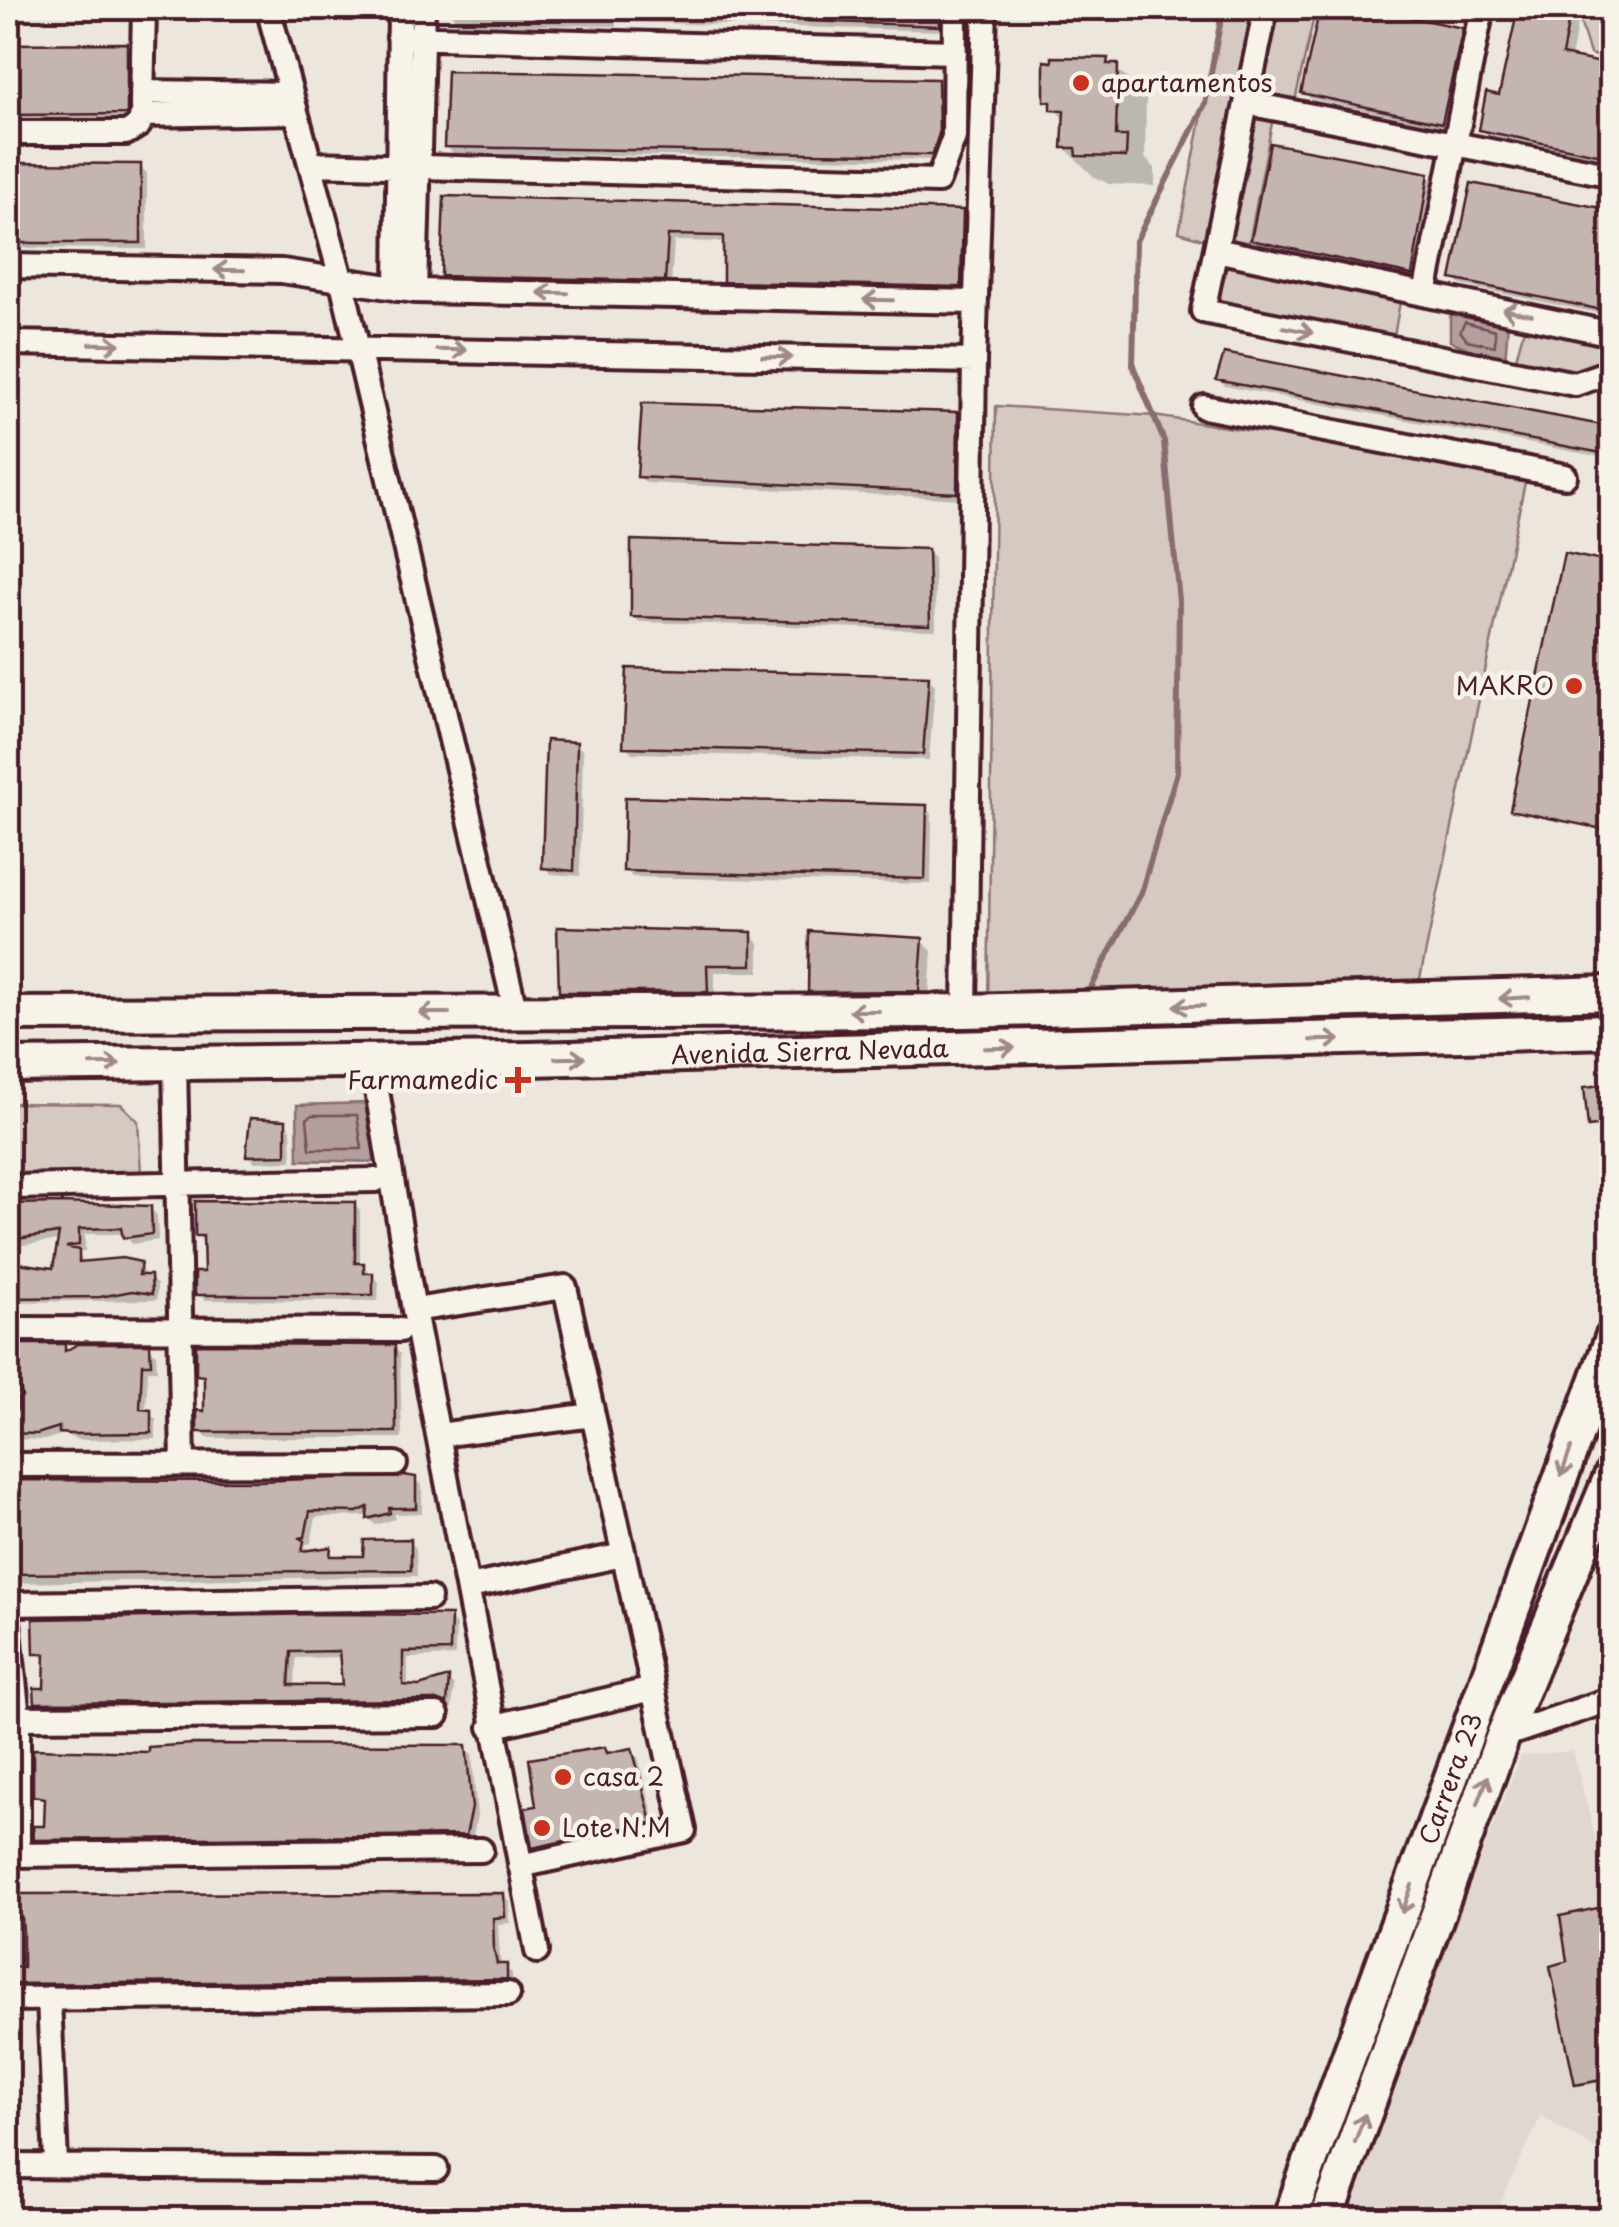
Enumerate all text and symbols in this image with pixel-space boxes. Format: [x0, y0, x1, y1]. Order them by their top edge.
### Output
place label: apartamentos [1101, 63, 1272, 101]
marker: apartamentos [1070, 72, 1092, 94]
one-way arrow [214, 260, 246, 280]
one-way arrow [537, 284, 569, 303]
one-way arrow [862, 291, 894, 310]
one-way arrow [1501, 302, 1533, 321]
one-way arrow [1282, 321, 1314, 340]
one-way arrow [88, 335, 120, 354]
one-way arrow [436, 341, 468, 360]
one-way arrow [761, 347, 793, 366]
place label: MAKRO [1456, 666, 1554, 704]
marker: MAKRO [1563, 675, 1585, 697]
one-way arrow [1499, 989, 1531, 1008]
one-way arrow [1174, 997, 1206, 1016]
one-way arrow [849, 1002, 882, 1020]
one-way arrow [419, 1004, 452, 1022]
street label: Avenida Sierra Nevada [671, 1028, 950, 1073]
one-way arrow [1308, 1031, 1340, 1050]
one-way arrow [983, 1038, 1015, 1057]
one-way arrow [552, 1048, 585, 1068]
one-way arrow [88, 1054, 120, 1074]
place label: Farmamedic [347, 1060, 498, 1098]
marker: Farmamedic [507, 1069, 529, 1091]
one-way arrow [1556, 1446, 1574, 1477]
street label: Carrera 23 [1408, 1707, 1491, 1850]
place label: casa 2 [583, 1757, 664, 1795]
marker: casa 2 [552, 1766, 574, 1788]
one-way arrow [1475, 1775, 1493, 1806]
place label: Lote N.M [562, 1808, 671, 1846]
marker: Lote N.M [531, 1817, 553, 1839]
one-way arrow [1397, 1882, 1415, 1913]
one-way arrow [1352, 2113, 1370, 2144]

